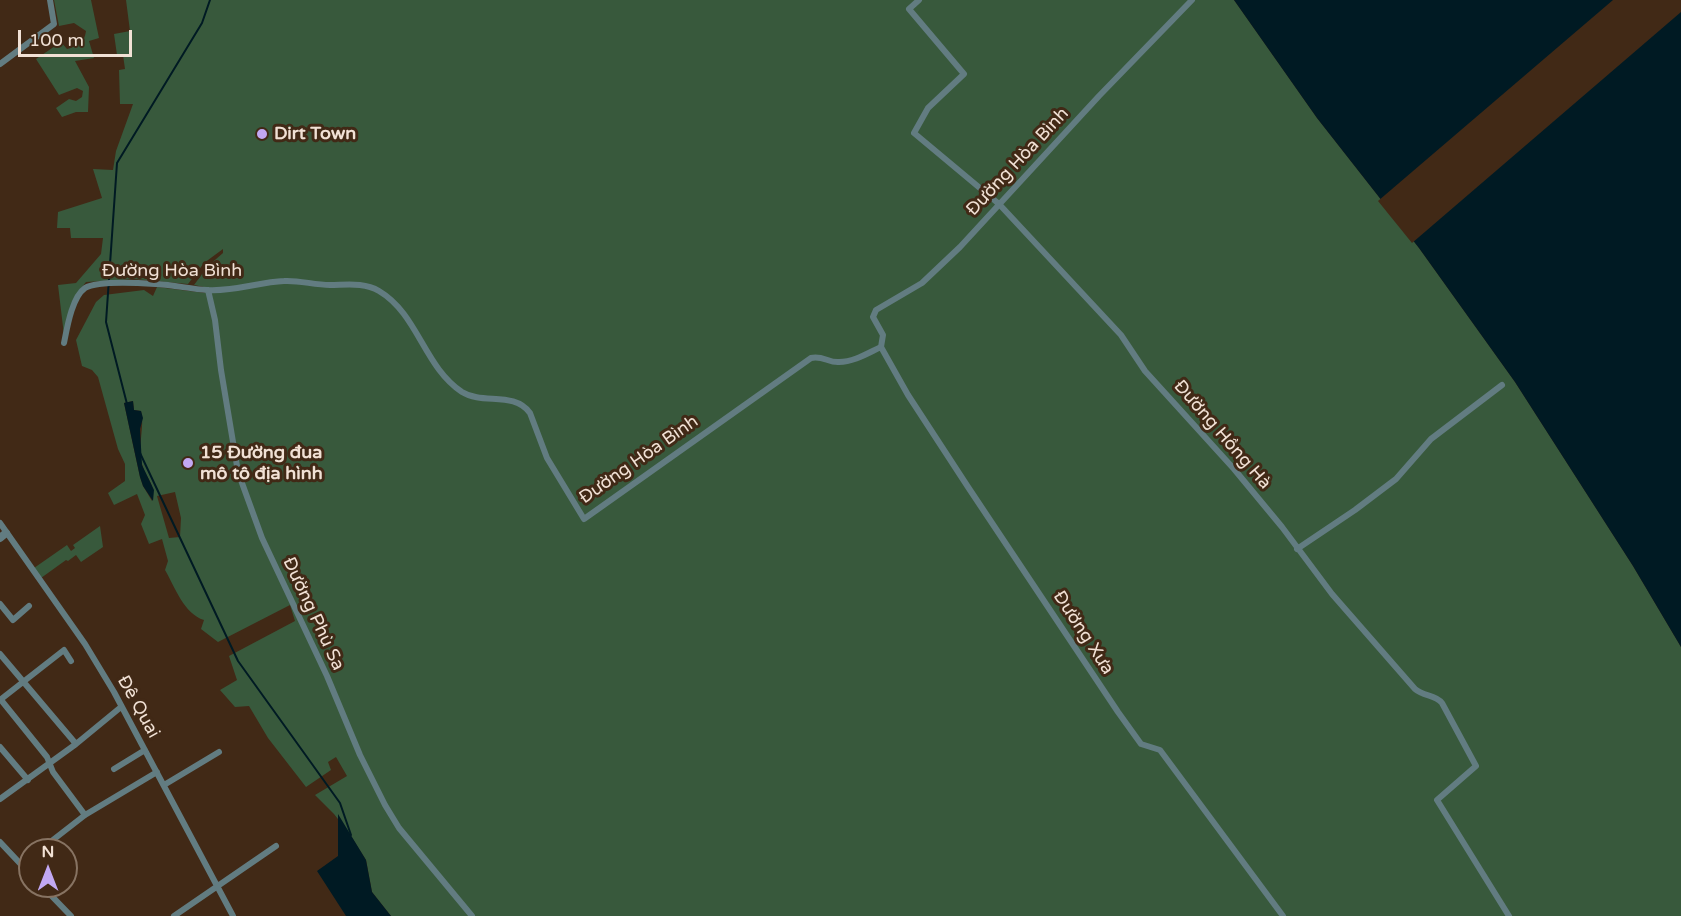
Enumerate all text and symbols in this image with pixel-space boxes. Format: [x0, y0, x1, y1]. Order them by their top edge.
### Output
scale bar [21, 18, 135, 56]
text: 100 m [29, 29, 84, 51]
street label: Đường Hòa Bình [962, 103, 1074, 221]
place label: Dirt Town [274, 123, 356, 145]
marker: Dirt Town [255, 127, 269, 141]
street label: Đường Hòa Bình [102, 260, 242, 282]
street label: Đường Hồng Hà [1169, 376, 1275, 494]
street label: Đường Hòa Bình [575, 411, 703, 509]
place label: 15 Đường đua mô tô địa hình [200, 442, 323, 484]
marker: 15 Đường đua mô tô địa hình [181, 456, 195, 470]
street label: Đường Phù Sa [277, 554, 349, 674]
street label: Đường Xưa [1048, 587, 1118, 679]
street label: Đê Quai [112, 672, 164, 742]
north arrow [18, 838, 78, 898]
text: N [42, 842, 54, 862]

